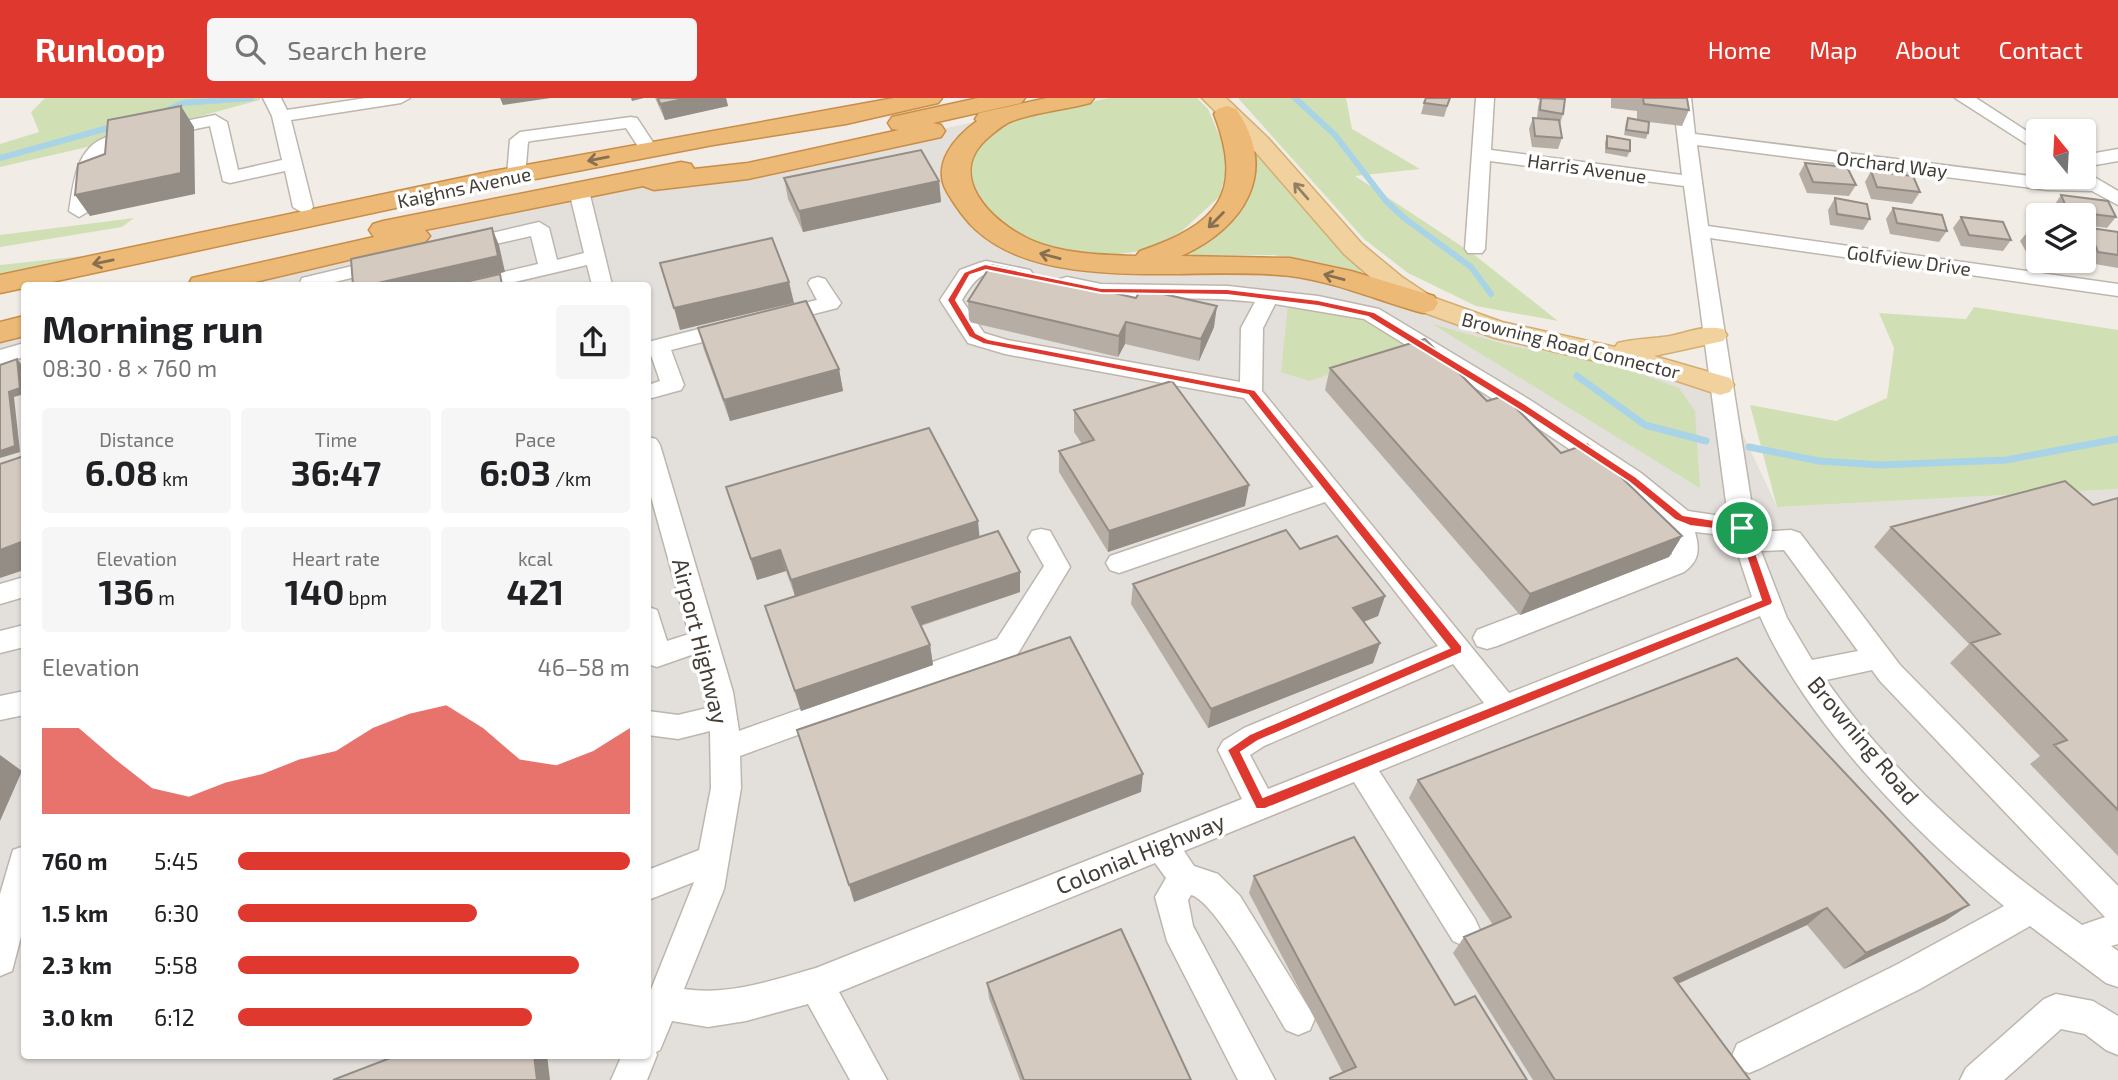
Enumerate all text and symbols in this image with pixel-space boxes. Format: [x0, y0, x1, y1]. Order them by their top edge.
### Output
search box [207, 18, 697, 81]
text: Runloop [35, 29, 165, 69]
icon: search [231, 30, 269, 68]
text: Search here [287, 34, 427, 65]
text: Home [1708, 35, 1771, 64]
text: Map [1809, 35, 1857, 64]
text: About [1895, 35, 1961, 64]
text: Contact [1999, 35, 2083, 64]
north arrow [2026, 119, 2096, 189]
map controls [2026, 119, 2096, 273]
street label: Orchard Way [1835, 146, 1949, 182]
street label: Harris Avenue [1526, 148, 1648, 188]
one-way arrow [587, 153, 610, 167]
street label: Kaighns Avenue [395, 162, 533, 212]
one-way arrow [1293, 182, 1309, 200]
button: layers [2026, 203, 2096, 273]
one-way arrow [1207, 212, 1224, 229]
street label: Golfview Drive [1845, 240, 1973, 280]
one-way arrow [1039, 249, 1061, 262]
one-way arrow [92, 256, 115, 270]
one-way arrow [1323, 269, 1345, 282]
text: Morning run [42, 305, 263, 351]
button: share [556, 305, 630, 379]
street label: Browning Road Connector [1460, 307, 1683, 383]
text: 08:30 · 8 × 760 m [42, 354, 217, 382]
text: Distance [99, 428, 174, 451]
text: Time [315, 428, 357, 451]
text: Pace [515, 428, 556, 451]
text: 6.08 [85, 451, 158, 493]
text: 36:47 [291, 451, 381, 493]
text: 6:03 [479, 451, 551, 493]
text: km [158, 467, 188, 490]
text: /km [551, 467, 591, 490]
pin [1712, 498, 1772, 558]
icon: arrive [1723, 509, 1761, 547]
text: Elevation [96, 547, 177, 570]
text: Heart rate [292, 547, 380, 570]
text: kcal [518, 547, 553, 570]
street label: Airport Highway [667, 555, 735, 727]
text: 136 [98, 570, 154, 612]
text: 140 [285, 570, 344, 612]
text: 421 [506, 570, 564, 612]
text: m [154, 586, 175, 609]
text: bpm [344, 586, 387, 609]
text: Elevation [42, 653, 140, 681]
text: 46–58 m [538, 653, 630, 681]
street label: Browning Road [1802, 670, 1926, 810]
street label: Colonial Highway [1051, 806, 1229, 900]
text: 760 m [42, 847, 107, 875]
text: 5:45 [154, 847, 198, 875]
text: 1.5 km [42, 899, 108, 927]
text: 6:30 [154, 899, 199, 927]
text: 2.3 km [42, 951, 112, 979]
text: 5:58 [154, 951, 198, 979]
text: 3.0 km [42, 1003, 113, 1031]
text: 6:12 [154, 1003, 195, 1031]

